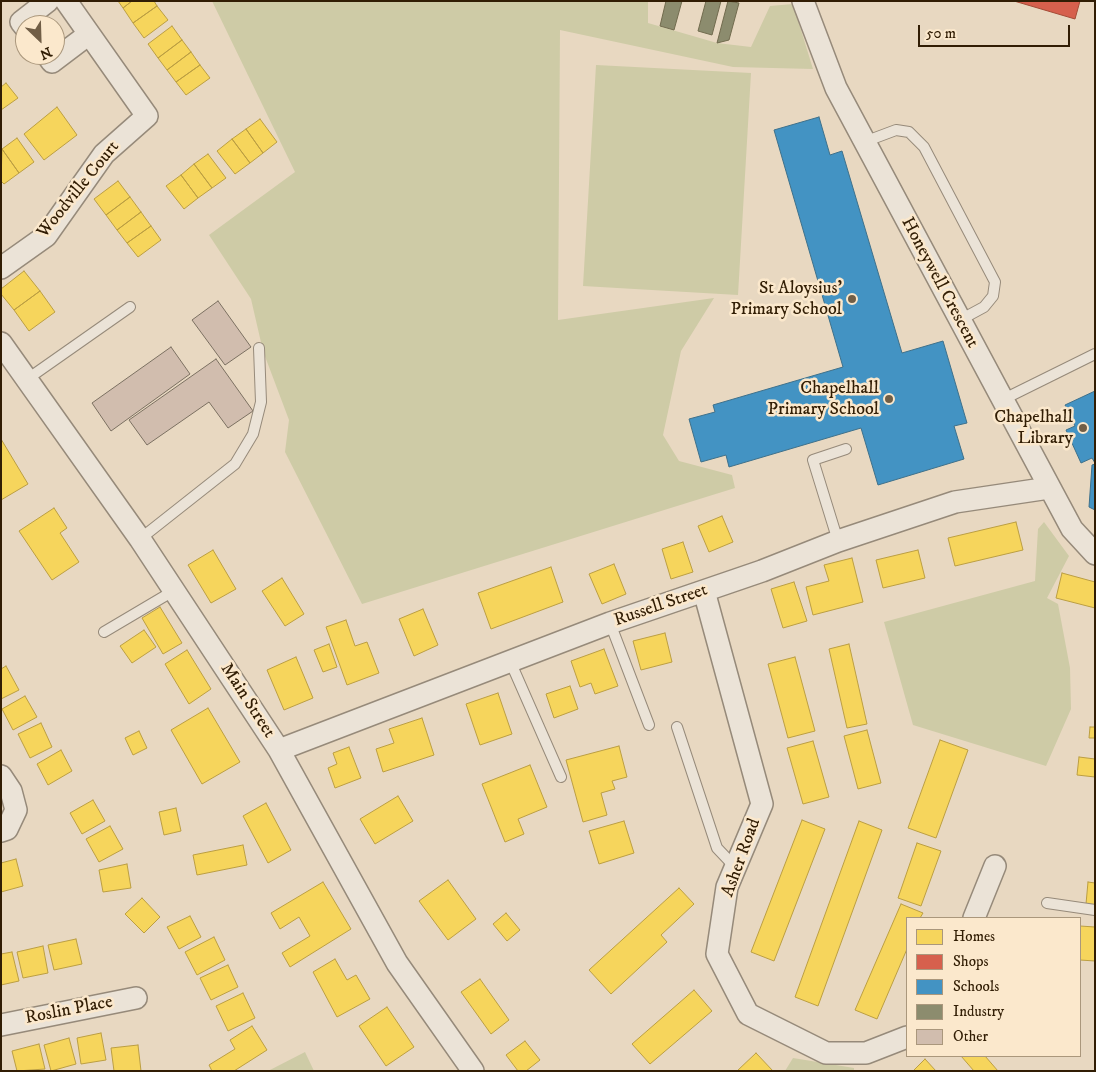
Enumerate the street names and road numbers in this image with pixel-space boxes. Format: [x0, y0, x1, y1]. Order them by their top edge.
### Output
street label: Woodville Court [33, 137, 125, 243]
street label: Honeywell Crescent [895, 214, 983, 352]
street label: Russell Street [611, 580, 711, 632]
street label: Main Street [215, 660, 279, 742]
street label: Asher Road [718, 816, 766, 900]
street label: Roslin Place [23, 992, 115, 1030]

